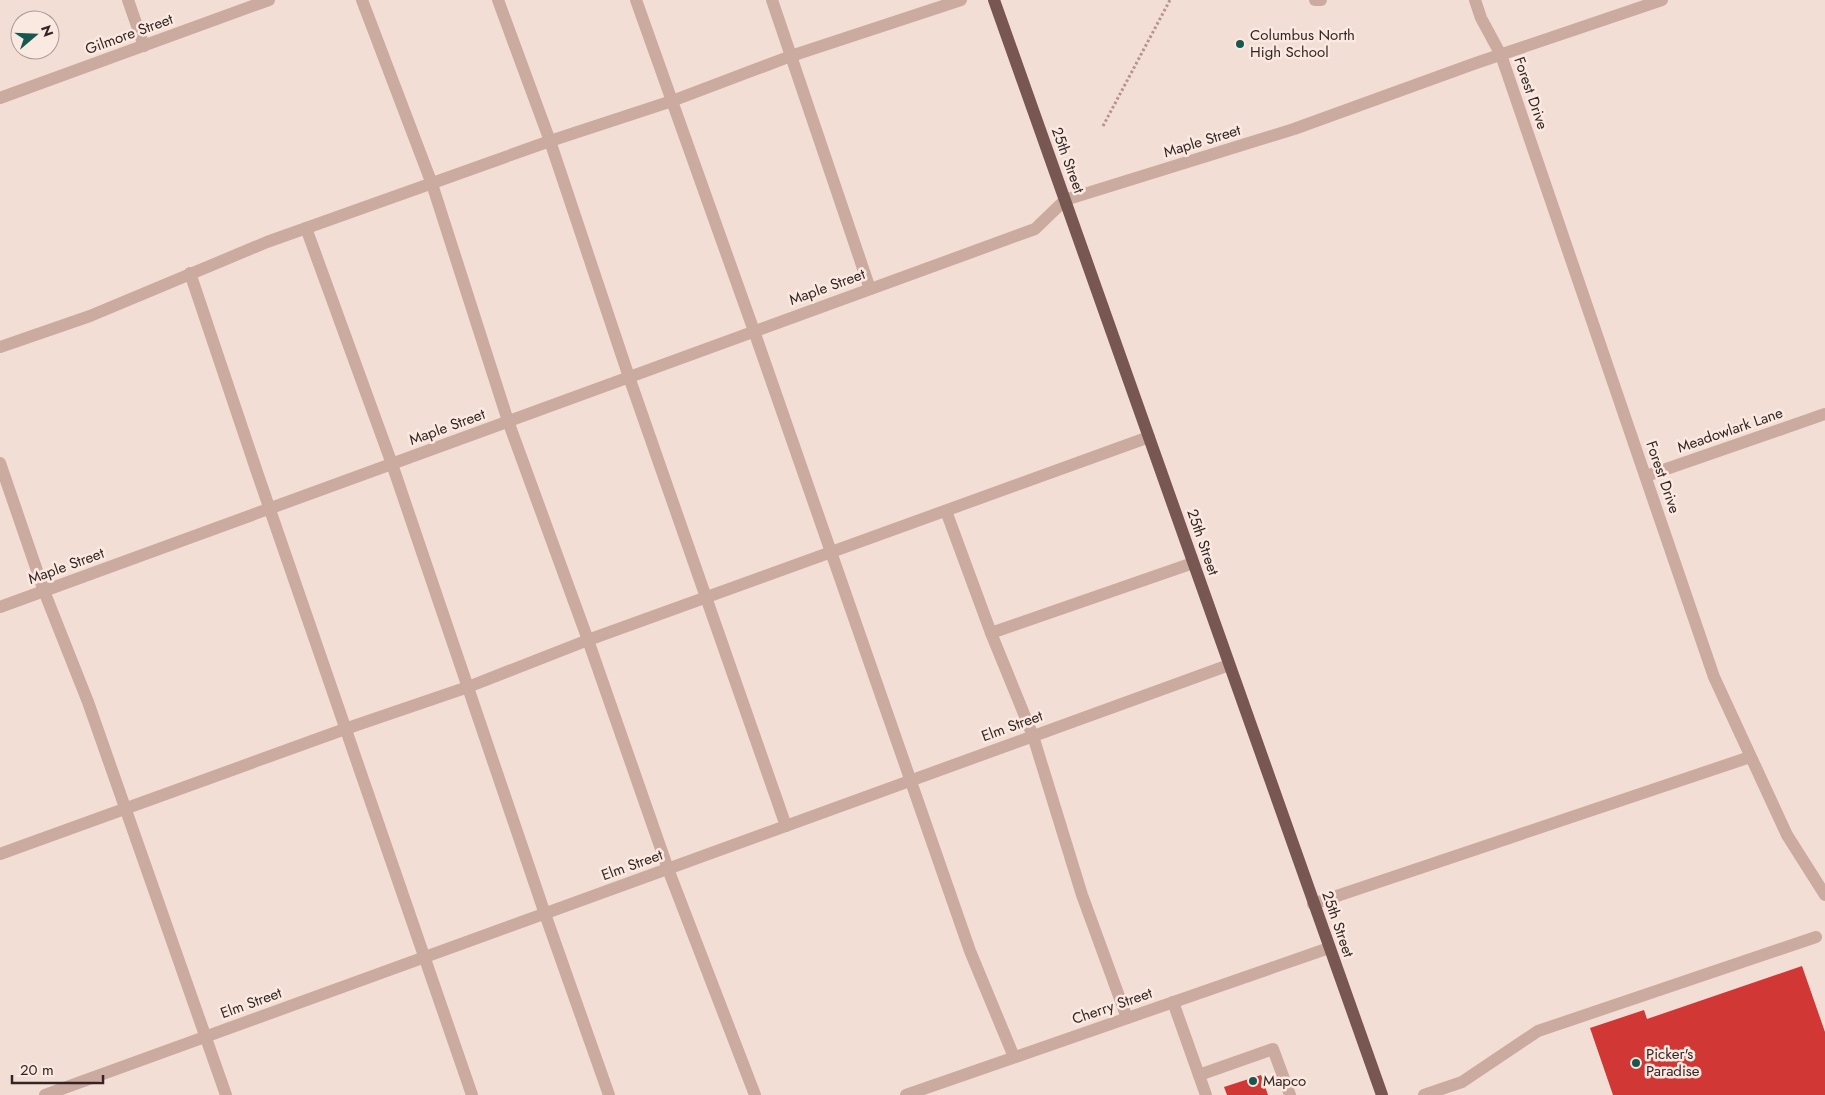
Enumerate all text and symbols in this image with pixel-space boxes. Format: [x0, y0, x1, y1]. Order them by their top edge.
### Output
street label: Gilmore Street [82, 8, 176, 60]
north arrow [10, 10, 60, 60]
text: N [36, 22, 59, 39]
place label: Columbus North High School [1250, 24, 1355, 63]
marker: Columbus North High School [1234, 38, 1246, 50]
street label: Forest Drive [1508, 54, 1554, 132]
street label: Maple Street [1161, 119, 1244, 163]
street label: 25th Street [1046, 124, 1090, 196]
street label: Maple Street [786, 263, 868, 311]
street label: Meadowlark Lane [1674, 402, 1786, 458]
street label: Maple Street [406, 403, 488, 451]
street label: Forest Drive [1640, 438, 1686, 516]
street label: 25th Street [1181, 506, 1225, 578]
street label: Maple Street [25, 542, 107, 590]
street label: Elm Street [978, 705, 1046, 747]
street label: Elm Street [598, 844, 666, 886]
street label: 25th Street [1316, 888, 1360, 960]
street label: Elm Street [217, 982, 285, 1024]
street label: Cherry Street [1069, 982, 1155, 1030]
place label: Picker's Paradise [1646, 1043, 1700, 1082]
scale bar [12, 1052, 104, 1084]
marker: Picker's Paradise [1630, 1057, 1642, 1069]
text: 20 m [20, 1059, 54, 1081]
place label: Mapco [1263, 1070, 1306, 1092]
marker: Mapco [1247, 1075, 1259, 1087]

